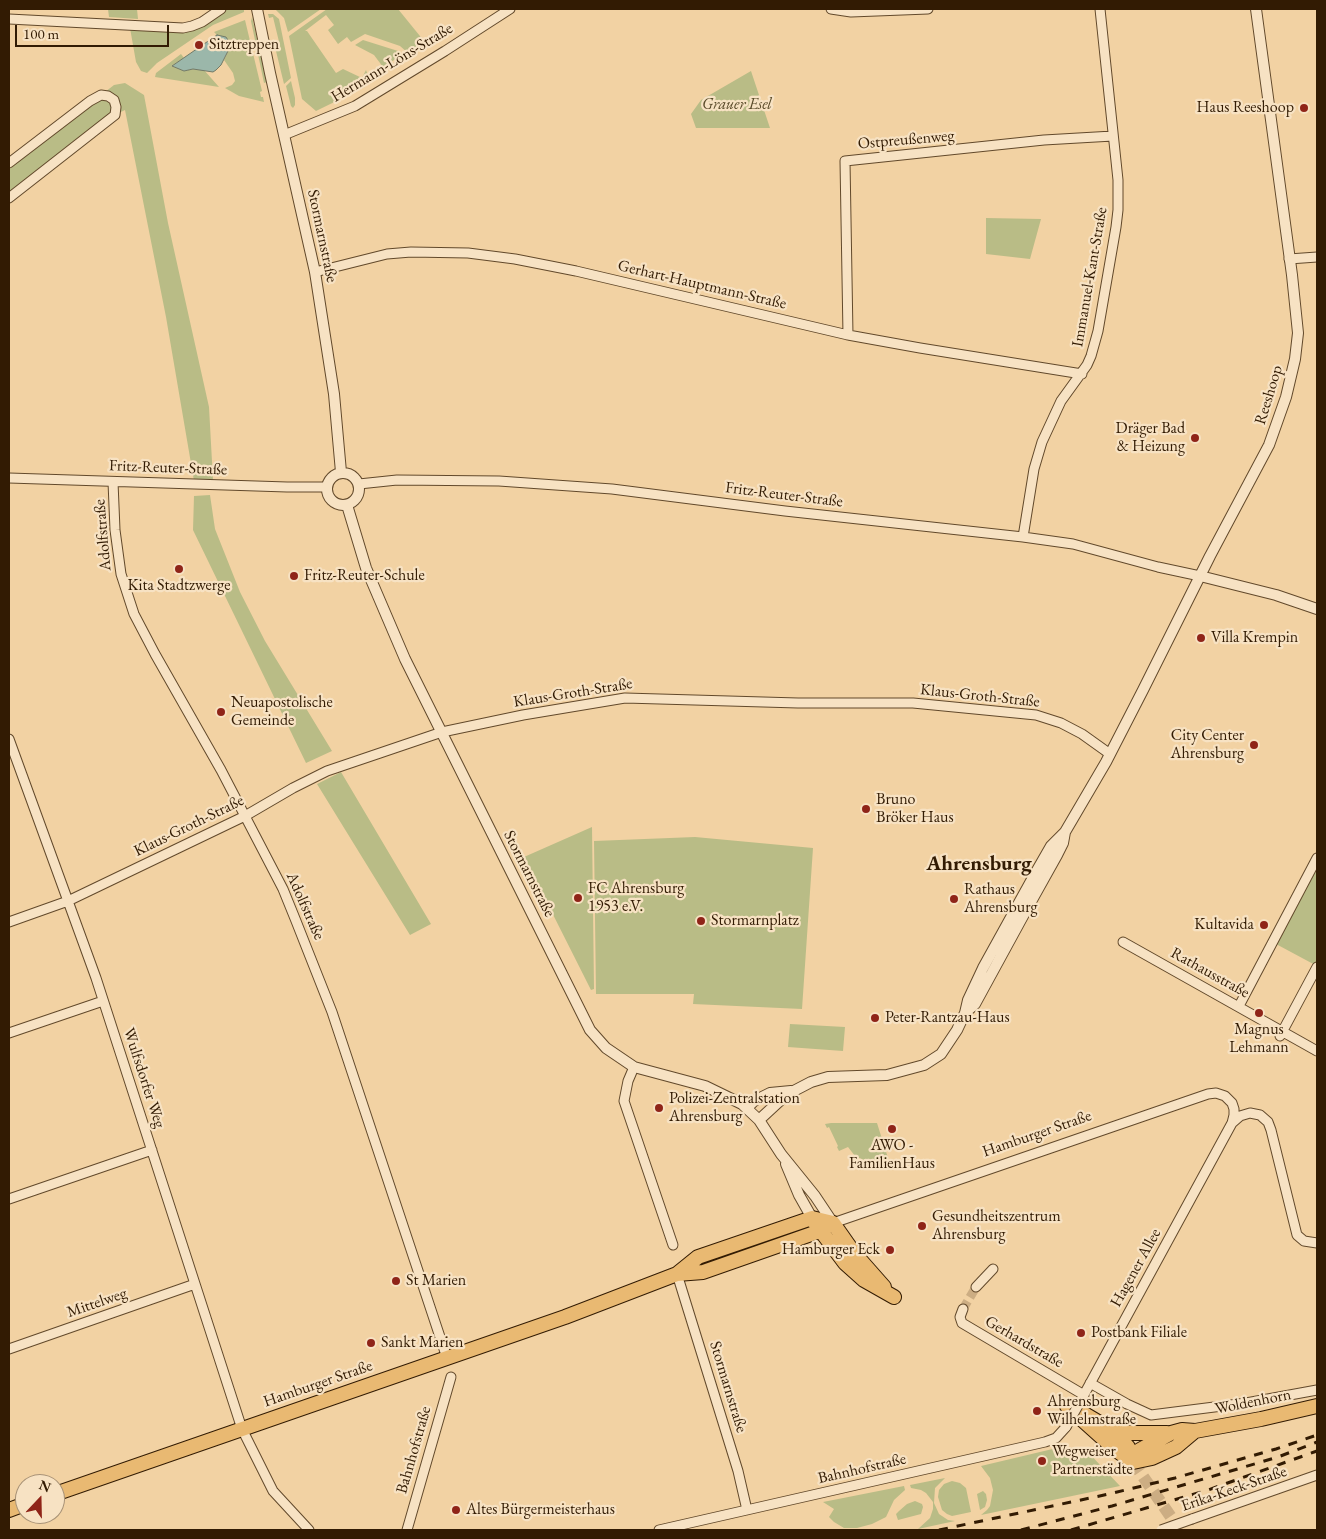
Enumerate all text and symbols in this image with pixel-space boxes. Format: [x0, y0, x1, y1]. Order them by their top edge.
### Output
scale bar [18, 15, 171, 47]
street label: Hermann-Löns-Straße [328, 19, 456, 107]
text: 100 m [23, 24, 59, 43]
place label: Sitztreppen [209, 35, 279, 55]
marker: Sitztreppen [193, 39, 205, 51]
park label: Grauer Esel [702, 95, 772, 115]
place label: Haus Reeshoop [1197, 98, 1294, 118]
marker: Haus Reeshoop [1298, 102, 1310, 114]
street label: Ostpreußenweg [857, 126, 955, 154]
street label: Stormarnstraße [303, 188, 341, 284]
street label: Immanuel-Kant-Straße [1068, 206, 1112, 348]
street label: Gerhart-Hauptmann-Straße [616, 256, 788, 314]
street label: Reeshoop [1251, 363, 1287, 427]
place label: Dräger Bad & Heizung [1116, 419, 1185, 457]
marker: Dräger Bad & Heizung [1189, 432, 1201, 444]
street label: Fritz-Reuter-Straße [108, 456, 228, 480]
street label: Fritz-Reuter-Straße [724, 478, 844, 512]
street label: Adolfstraße [90, 498, 116, 572]
marker: Kita Stadtzwerge [173, 563, 185, 575]
place label: Fritz-Reuter-Schule [304, 566, 425, 586]
marker: Fritz-Reuter-Schule [288, 570, 300, 582]
place label: Kita Stadtzwerge [128, 576, 230, 596]
place label: Villa Krempin [1211, 628, 1298, 648]
marker: Villa Krempin [1195, 632, 1207, 644]
street label: Klaus-Groth-Straße [512, 674, 634, 712]
street label: Klaus-Groth-Straße [919, 680, 1041, 712]
place label: Neuapostolische Gemeinde [231, 693, 333, 731]
marker: Neuapostolische Gemeinde [215, 706, 227, 718]
place label: City Center Ahrensburg [1171, 726, 1244, 764]
marker: City Center Ahrensburg [1248, 739, 1260, 751]
place label: Bruno Bröker Haus [876, 790, 954, 828]
street label: Klaus-Groth-Straße [131, 791, 247, 861]
marker: Bruno Bröker Haus [860, 803, 872, 815]
street label: Stormarnstraße [499, 828, 559, 920]
district label: Ahrensburg [926, 851, 1032, 877]
street label: Adolfstraße [282, 869, 328, 943]
place label: FC Ahrensburg 1953 e.V. [588, 879, 684, 917]
place label: Rathaus Ahrensburg [964, 880, 1037, 918]
marker: FC Ahrensburg 1953 e.V. [572, 892, 584, 904]
marker: Rathaus Ahrensburg [948, 893, 960, 905]
place label: Stormarnplatz [711, 911, 799, 931]
marker: Stormarnplatz [695, 915, 707, 927]
place label: Kultavida [1194, 915, 1254, 935]
marker: Kultavida [1258, 919, 1270, 931]
street label: Rathausstraße [1167, 943, 1253, 1003]
marker: Magnus Lehmann [1253, 1007, 1265, 1019]
place label: Peter-Rantzau-Haus [885, 1008, 1010, 1028]
marker: Peter-Rantzau-Haus [869, 1012, 881, 1024]
place label: Magnus Lehmann [1229, 1020, 1289, 1058]
street label: Wulfsdorfer Weg [119, 1025, 169, 1131]
place label: Polizei-Zentralstation Ahrensburg [669, 1089, 800, 1127]
marker: Polizei-Zentralstation Ahrensburg [653, 1102, 665, 1114]
street label: Hamburger Straße [980, 1106, 1094, 1162]
marker: AWO - FamilienHaus [886, 1123, 898, 1135]
place label: AWO - FamilienHaus [849, 1136, 935, 1174]
place label: Gesundheitszentrum Ahrensburg [932, 1207, 1061, 1245]
marker: Gesundheitszentrum Ahrensburg [916, 1220, 928, 1232]
street label: Hagener Allee [1107, 1225, 1165, 1311]
place label: Hamburger Eck [782, 1240, 880, 1260]
marker: Hamburger Eck [884, 1244, 896, 1256]
place label: St Marien [406, 1271, 466, 1291]
marker: St Marien [390, 1275, 402, 1287]
street label: Mittelweg [64, 1284, 130, 1322]
street label: Gerhardstraße [981, 1312, 1067, 1372]
place label: Postbank Filiale [1091, 1323, 1187, 1343]
marker: Postbank Filiale [1075, 1327, 1087, 1339]
place label: Sankt Marien [381, 1333, 463, 1353]
marker: Sankt Marien [365, 1337, 377, 1349]
street label: Stormarnstraße [705, 1339, 751, 1435]
street label: Hamburger Straße [261, 1356, 375, 1412]
street label: Woldenhorn [1213, 1385, 1293, 1419]
place label: Ahrensburg Wilhelmstraße [1047, 1392, 1136, 1430]
street label: Bahnhofstraße [392, 1404, 436, 1496]
marker: Ahrensburg Wilhelmstraße [1031, 1405, 1043, 1417]
place label: Wegweiser Partnerstädte [1052, 1442, 1133, 1480]
street label: Bahnhofstraße [816, 1450, 908, 1488]
marker: Wegweiser Partnerstädte [1036, 1455, 1048, 1467]
street label: Erika-Keck-Straße [1179, 1462, 1289, 1516]
north arrow [15, 1474, 65, 1524]
text: N [36, 1475, 54, 1496]
place label: Altes Bürgermeisterhaus [466, 1500, 615, 1520]
marker: Altes Bürgermeisterhaus [450, 1504, 462, 1516]

